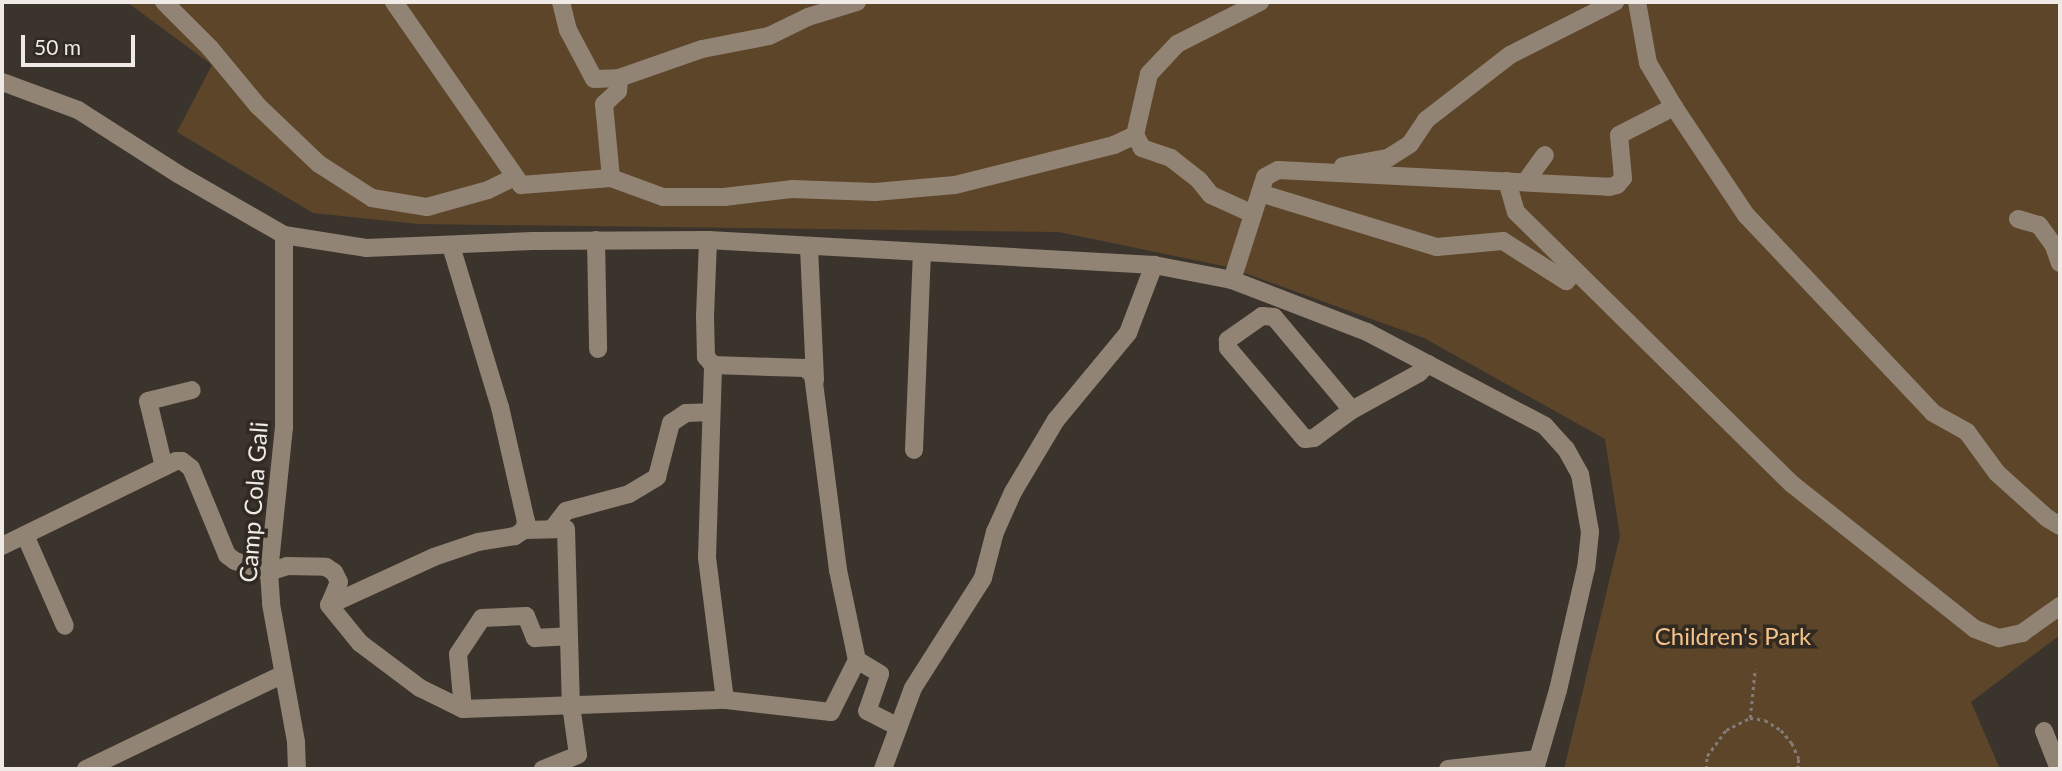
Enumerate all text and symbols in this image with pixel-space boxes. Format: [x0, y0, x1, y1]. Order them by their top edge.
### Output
scale bar [24, 21, 138, 65]
text: 50 m [34, 34, 81, 59]
street label: Camp Cola Gali [233, 421, 273, 583]
park label: Children's Park [1655, 622, 1811, 650]

